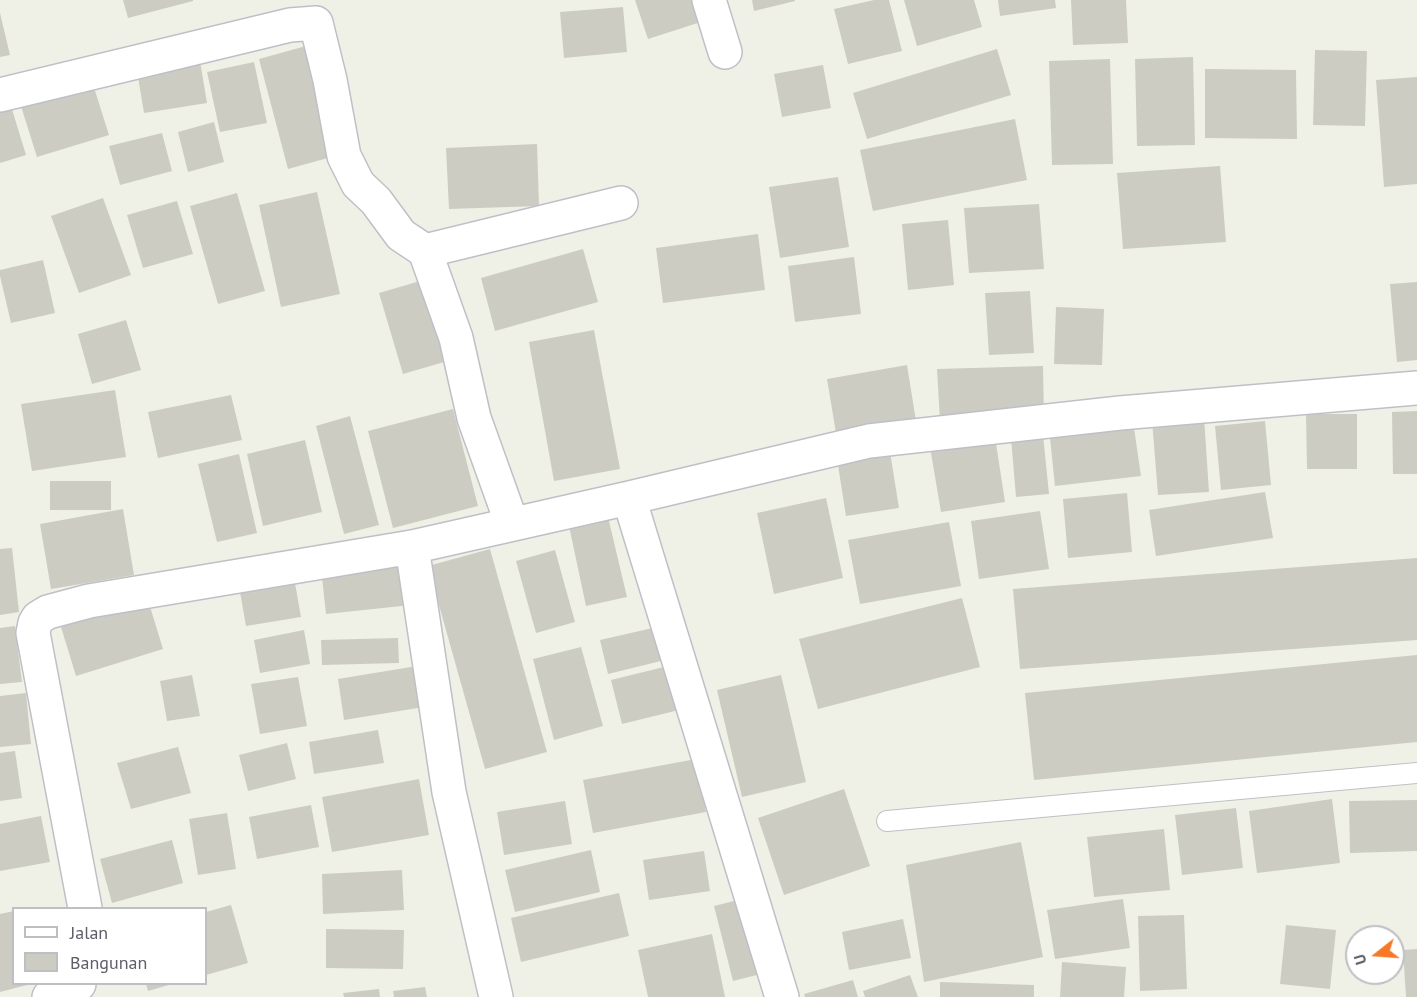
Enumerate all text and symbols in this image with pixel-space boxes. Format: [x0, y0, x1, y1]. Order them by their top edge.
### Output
legend [12, 907, 207, 985]
text: Jalan [70, 921, 108, 944]
north arrow [1345, 925, 1405, 985]
text: Bangunan [70, 951, 147, 974]
text: U [1349, 952, 1371, 967]

